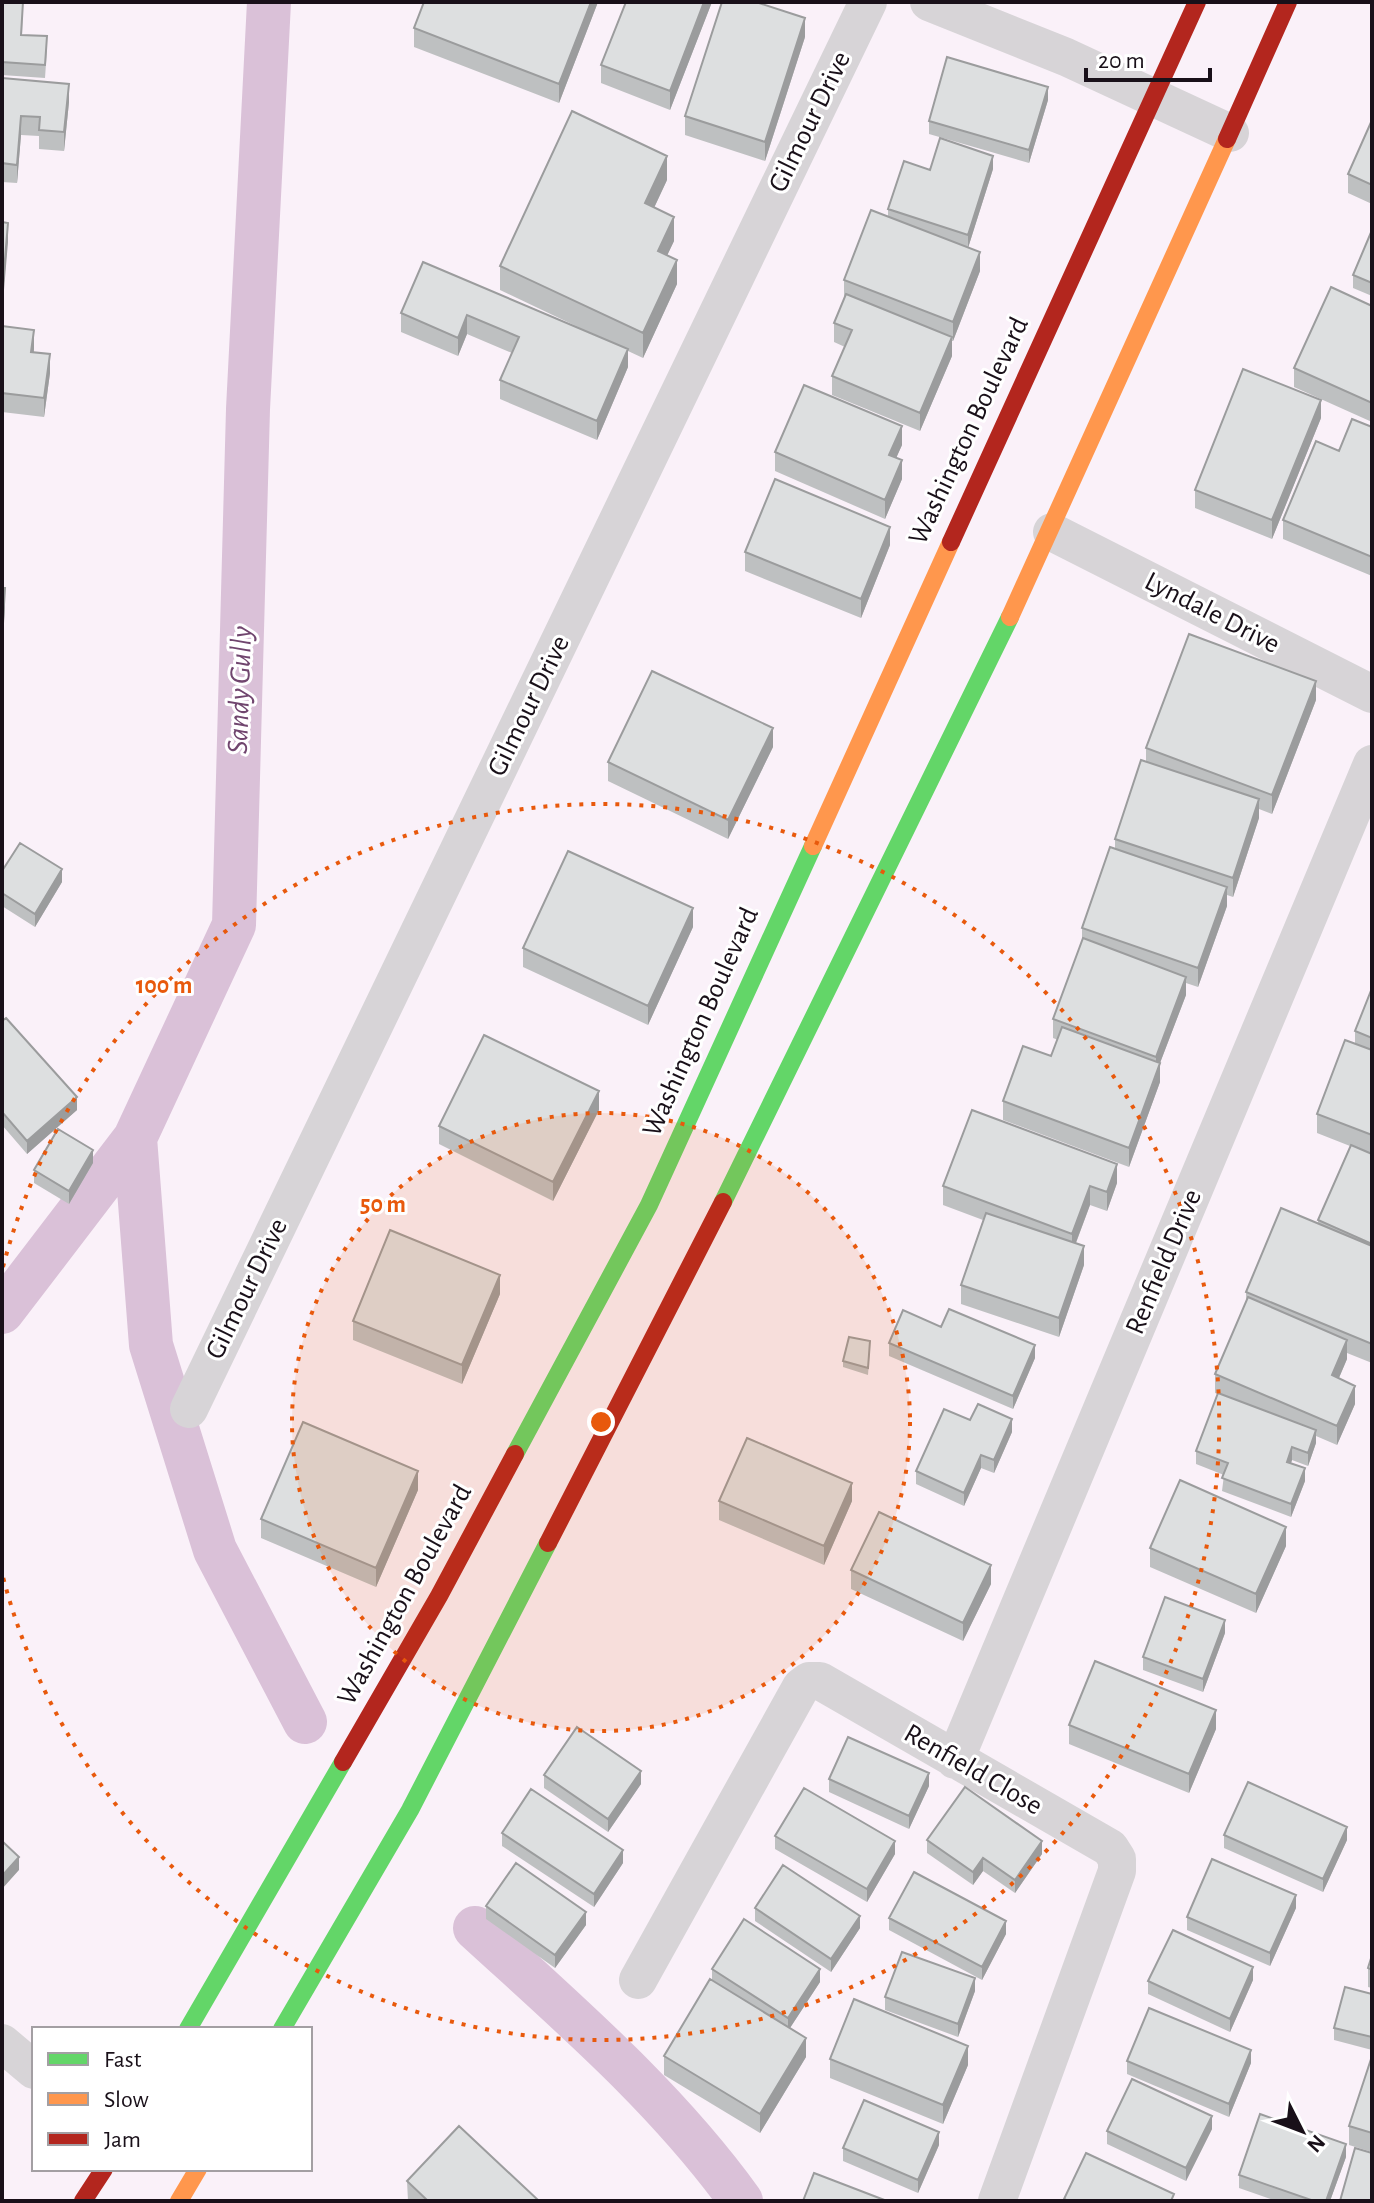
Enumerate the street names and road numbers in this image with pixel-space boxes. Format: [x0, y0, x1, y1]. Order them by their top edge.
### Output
street label: Gilmour Drive [764, 47, 856, 197]
street label: Washington Boulevard [904, 313, 1034, 549]
street label: Lyndale Drive [1140, 567, 1284, 659]
street label: Gilmour Drive [483, 631, 575, 781]
street label: Washington Boulevard [638, 903, 764, 1141]
street label: Renfield Drive [1121, 1185, 1207, 1339]
street label: Gilmour Drive [201, 1214, 293, 1364]
street label: Washington Boulevard [333, 1480, 477, 1710]
street label: Renfield Close [899, 1719, 1047, 1821]

